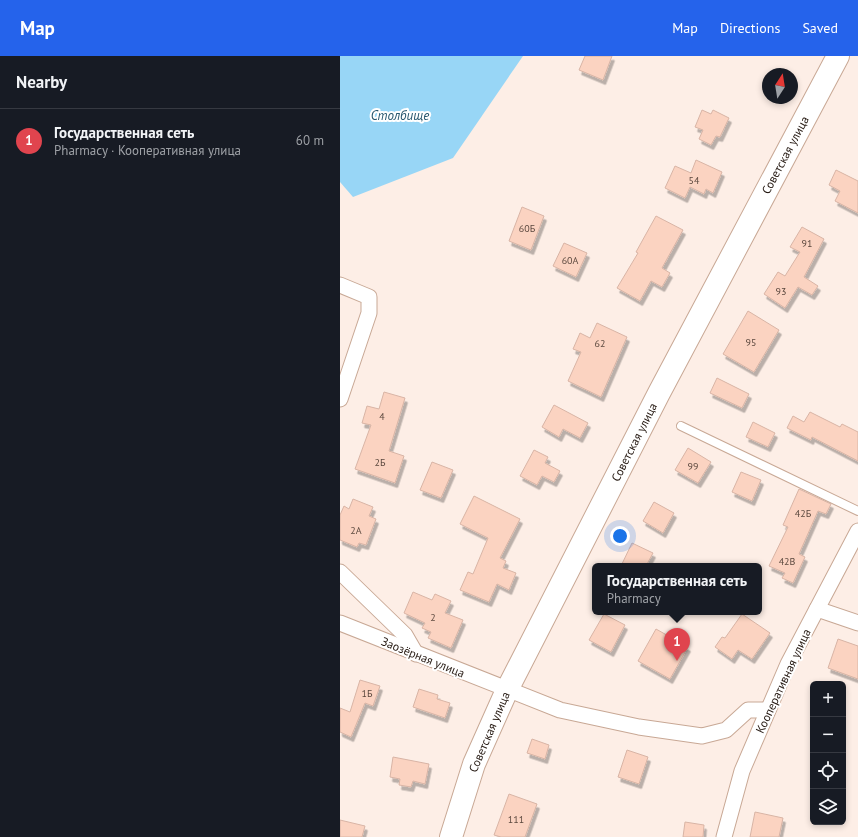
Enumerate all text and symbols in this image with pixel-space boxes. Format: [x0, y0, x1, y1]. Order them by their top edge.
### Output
text: Map [20, 16, 55, 40]
text: Map [672, 19, 698, 37]
text: Directions [720, 19, 780, 37]
text: Saved [802, 19, 838, 37]
north arrow [762, 68, 798, 104]
text: Nearby [16, 71, 67, 93]
water label: Столбище [371, 107, 429, 124]
street label: Советская улица [758, 113, 812, 197]
text: Государственная сеть [54, 123, 194, 142]
text: 1 [25, 132, 33, 149]
text: 60 m [296, 132, 324, 149]
text: Pharmacy · Кооперативная улица [54, 142, 241, 159]
house number: 54 [689, 174, 700, 187]
house number: 60Б [519, 222, 536, 235]
house number: 91 [802, 237, 812, 250]
house number: 60А [562, 254, 579, 267]
house number: 93 [776, 285, 786, 298]
house number: 95 [746, 336, 756, 349]
house number: 62 [595, 337, 605, 350]
street label: Советская улица [608, 400, 660, 484]
house number: 4 [379, 410, 385, 423]
house number: 2Б [375, 456, 386, 469]
house number: 99 [688, 460, 698, 473]
house number: 42Б [795, 507, 812, 520]
house number: 2А [350, 524, 362, 537]
your location [610, 526, 630, 546]
house number: 42В [779, 555, 796, 568]
popup [592, 563, 762, 615]
text: Государственная сеть [607, 571, 747, 590]
text: Pharmacy [607, 590, 661, 607]
house number: 2 [430, 611, 436, 624]
street label: Кооперативная улица [752, 626, 814, 736]
pin: 1 [664, 628, 690, 661]
street label: Заозёрная улица [379, 633, 467, 681]
map controls [810, 681, 846, 825]
button: + [810, 681, 846, 717]
house number: 1Б [362, 687, 373, 700]
street label: Советская улица [465, 689, 513, 775]
button: − [810, 717, 846, 753]
button: locate [810, 753, 846, 789]
button: layers [810, 789, 846, 825]
house number: 111 [508, 813, 524, 826]

